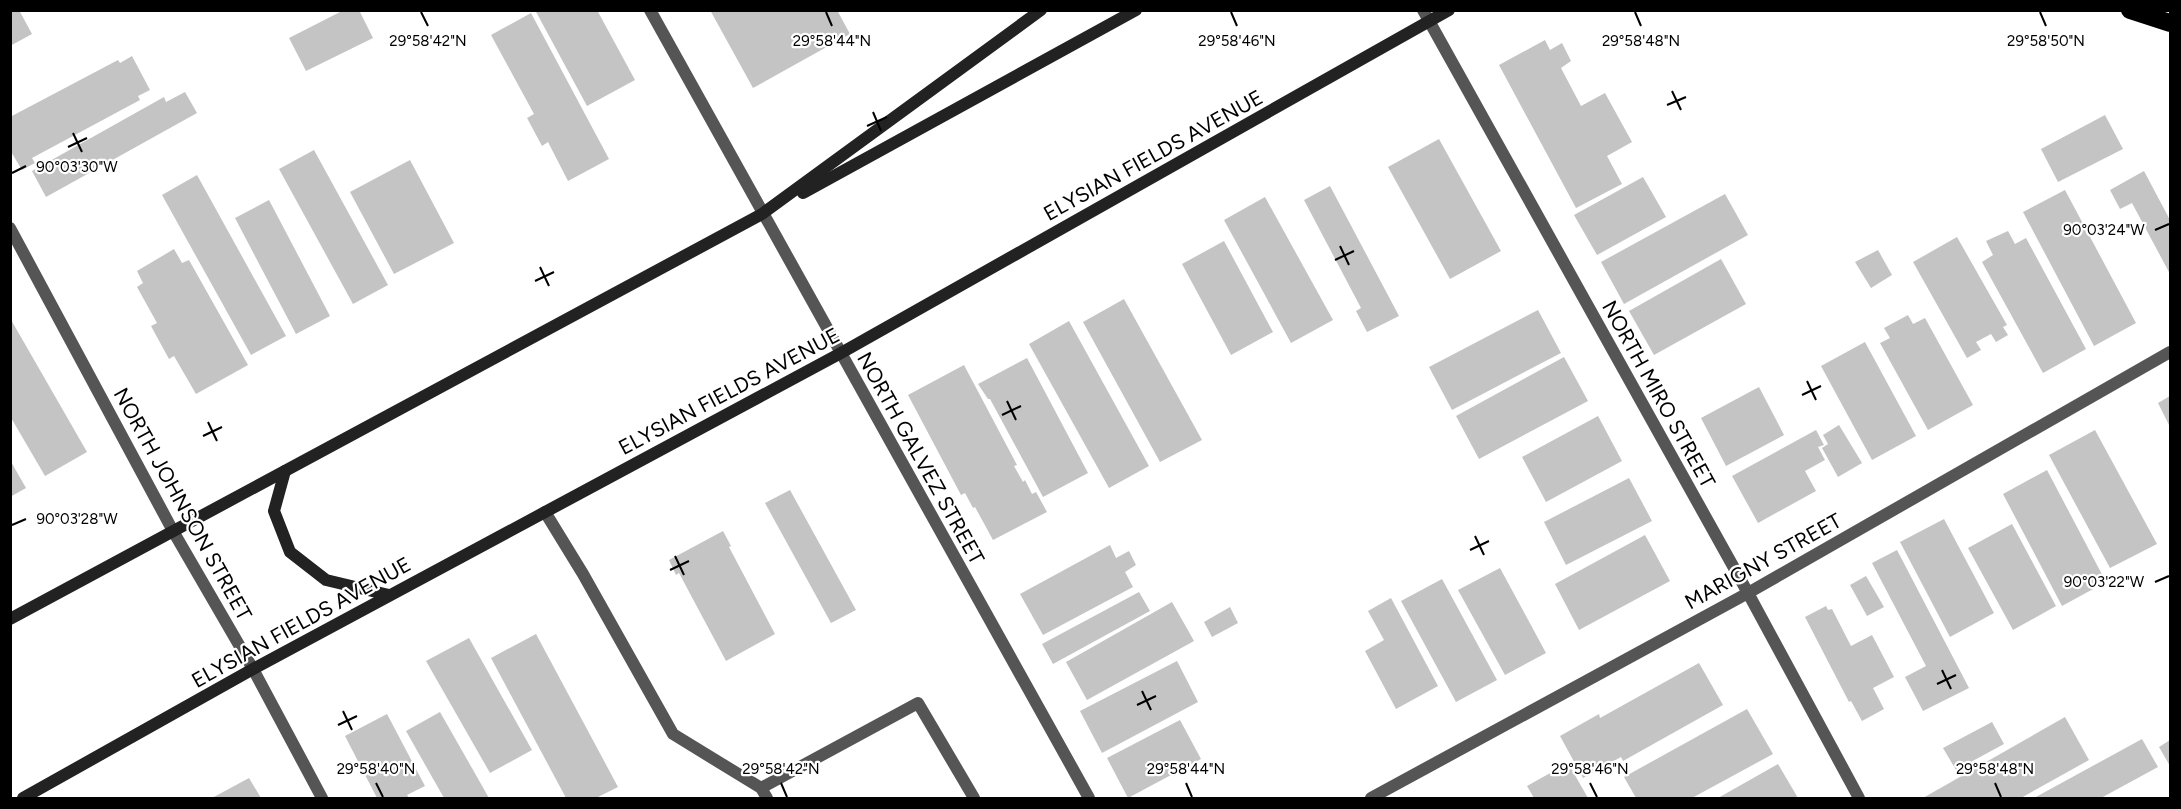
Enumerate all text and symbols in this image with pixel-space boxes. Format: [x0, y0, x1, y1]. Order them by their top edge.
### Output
text: 29°58'42"N [389, 32, 467, 50]
text: 29°58'44"N [793, 32, 871, 50]
text: 29°58'46"N [1198, 32, 1276, 50]
text: 29°58'48"N [1602, 32, 1680, 50]
text: 29°58'50"N [2007, 32, 2085, 50]
street label: ELYSIAN FIELDS AVENUE [1039, 84, 1267, 226]
text: 90°03'30"W [36, 158, 118, 176]
text: 90°03'24"W [2063, 221, 2145, 239]
street label: NORTH MIRO STREET [1597, 296, 1721, 492]
street label: ELYSIAN FIELDS AVENUE [614, 322, 844, 460]
street label: NORTH GALVEZ STREET [852, 347, 990, 569]
street label: NORTH JOHNSON STREET [109, 383, 258, 625]
street label: MARIGNY STREET [1680, 507, 1846, 614]
text: 90°03'28"W [36, 510, 118, 528]
street label: ELYSIAN FIELDS AVENUE [187, 551, 415, 693]
text: 90°03'22"W [2064, 573, 2145, 591]
text: 29°58'40"N [337, 760, 415, 778]
text: 29°58'42"N [742, 760, 820, 778]
text: 29°58'44"N [1147, 760, 1225, 778]
text: 29°58'46"N [1551, 760, 1629, 778]
text: 29°58'48"N [1956, 760, 2034, 778]

